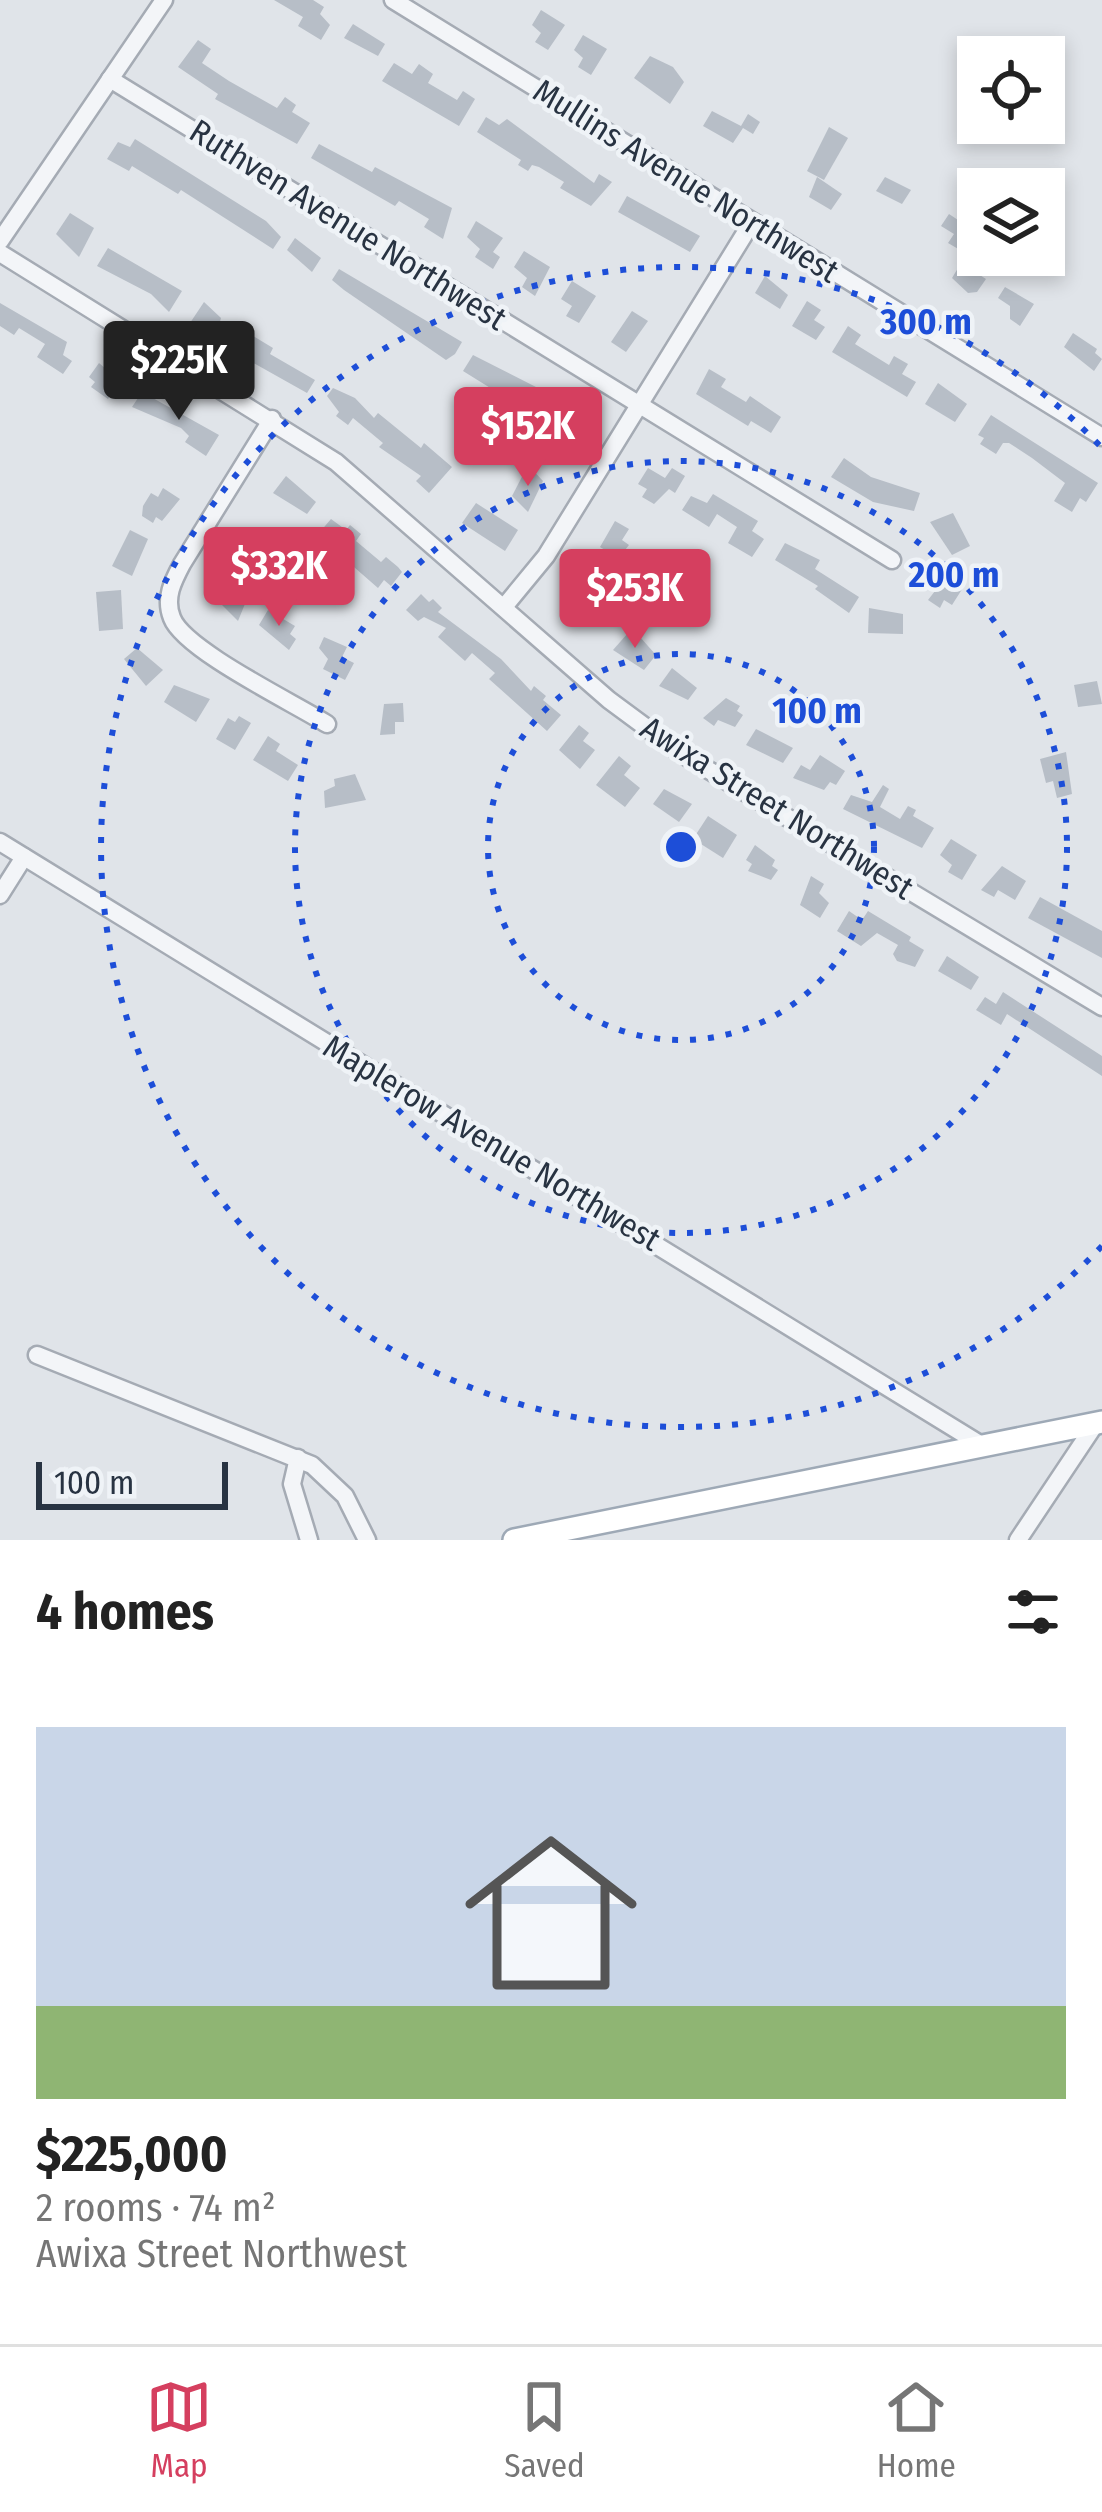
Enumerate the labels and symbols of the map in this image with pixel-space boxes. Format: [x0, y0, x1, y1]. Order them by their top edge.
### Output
street label: Mullins Avenue Northwest [526, 71, 846, 291]
street label: Ruthven Avenue Northwest [182, 111, 514, 339]
text: 300 m [879, 300, 972, 344]
pin: $225K [95, 321, 263, 423]
pin: $152K [444, 387, 612, 489]
pin: $332K [195, 527, 363, 629]
pin: $253K [551, 549, 719, 651]
text: 200 m [908, 553, 999, 597]
text: 100 m [772, 689, 862, 733]
street label: Awixa Street Northwest [633, 708, 921, 908]
centre of rings [660, 826, 702, 868]
street label: Maplerow Avenue Northwest [316, 1026, 668, 1260]
scale bar [36, 1456, 228, 1509]

